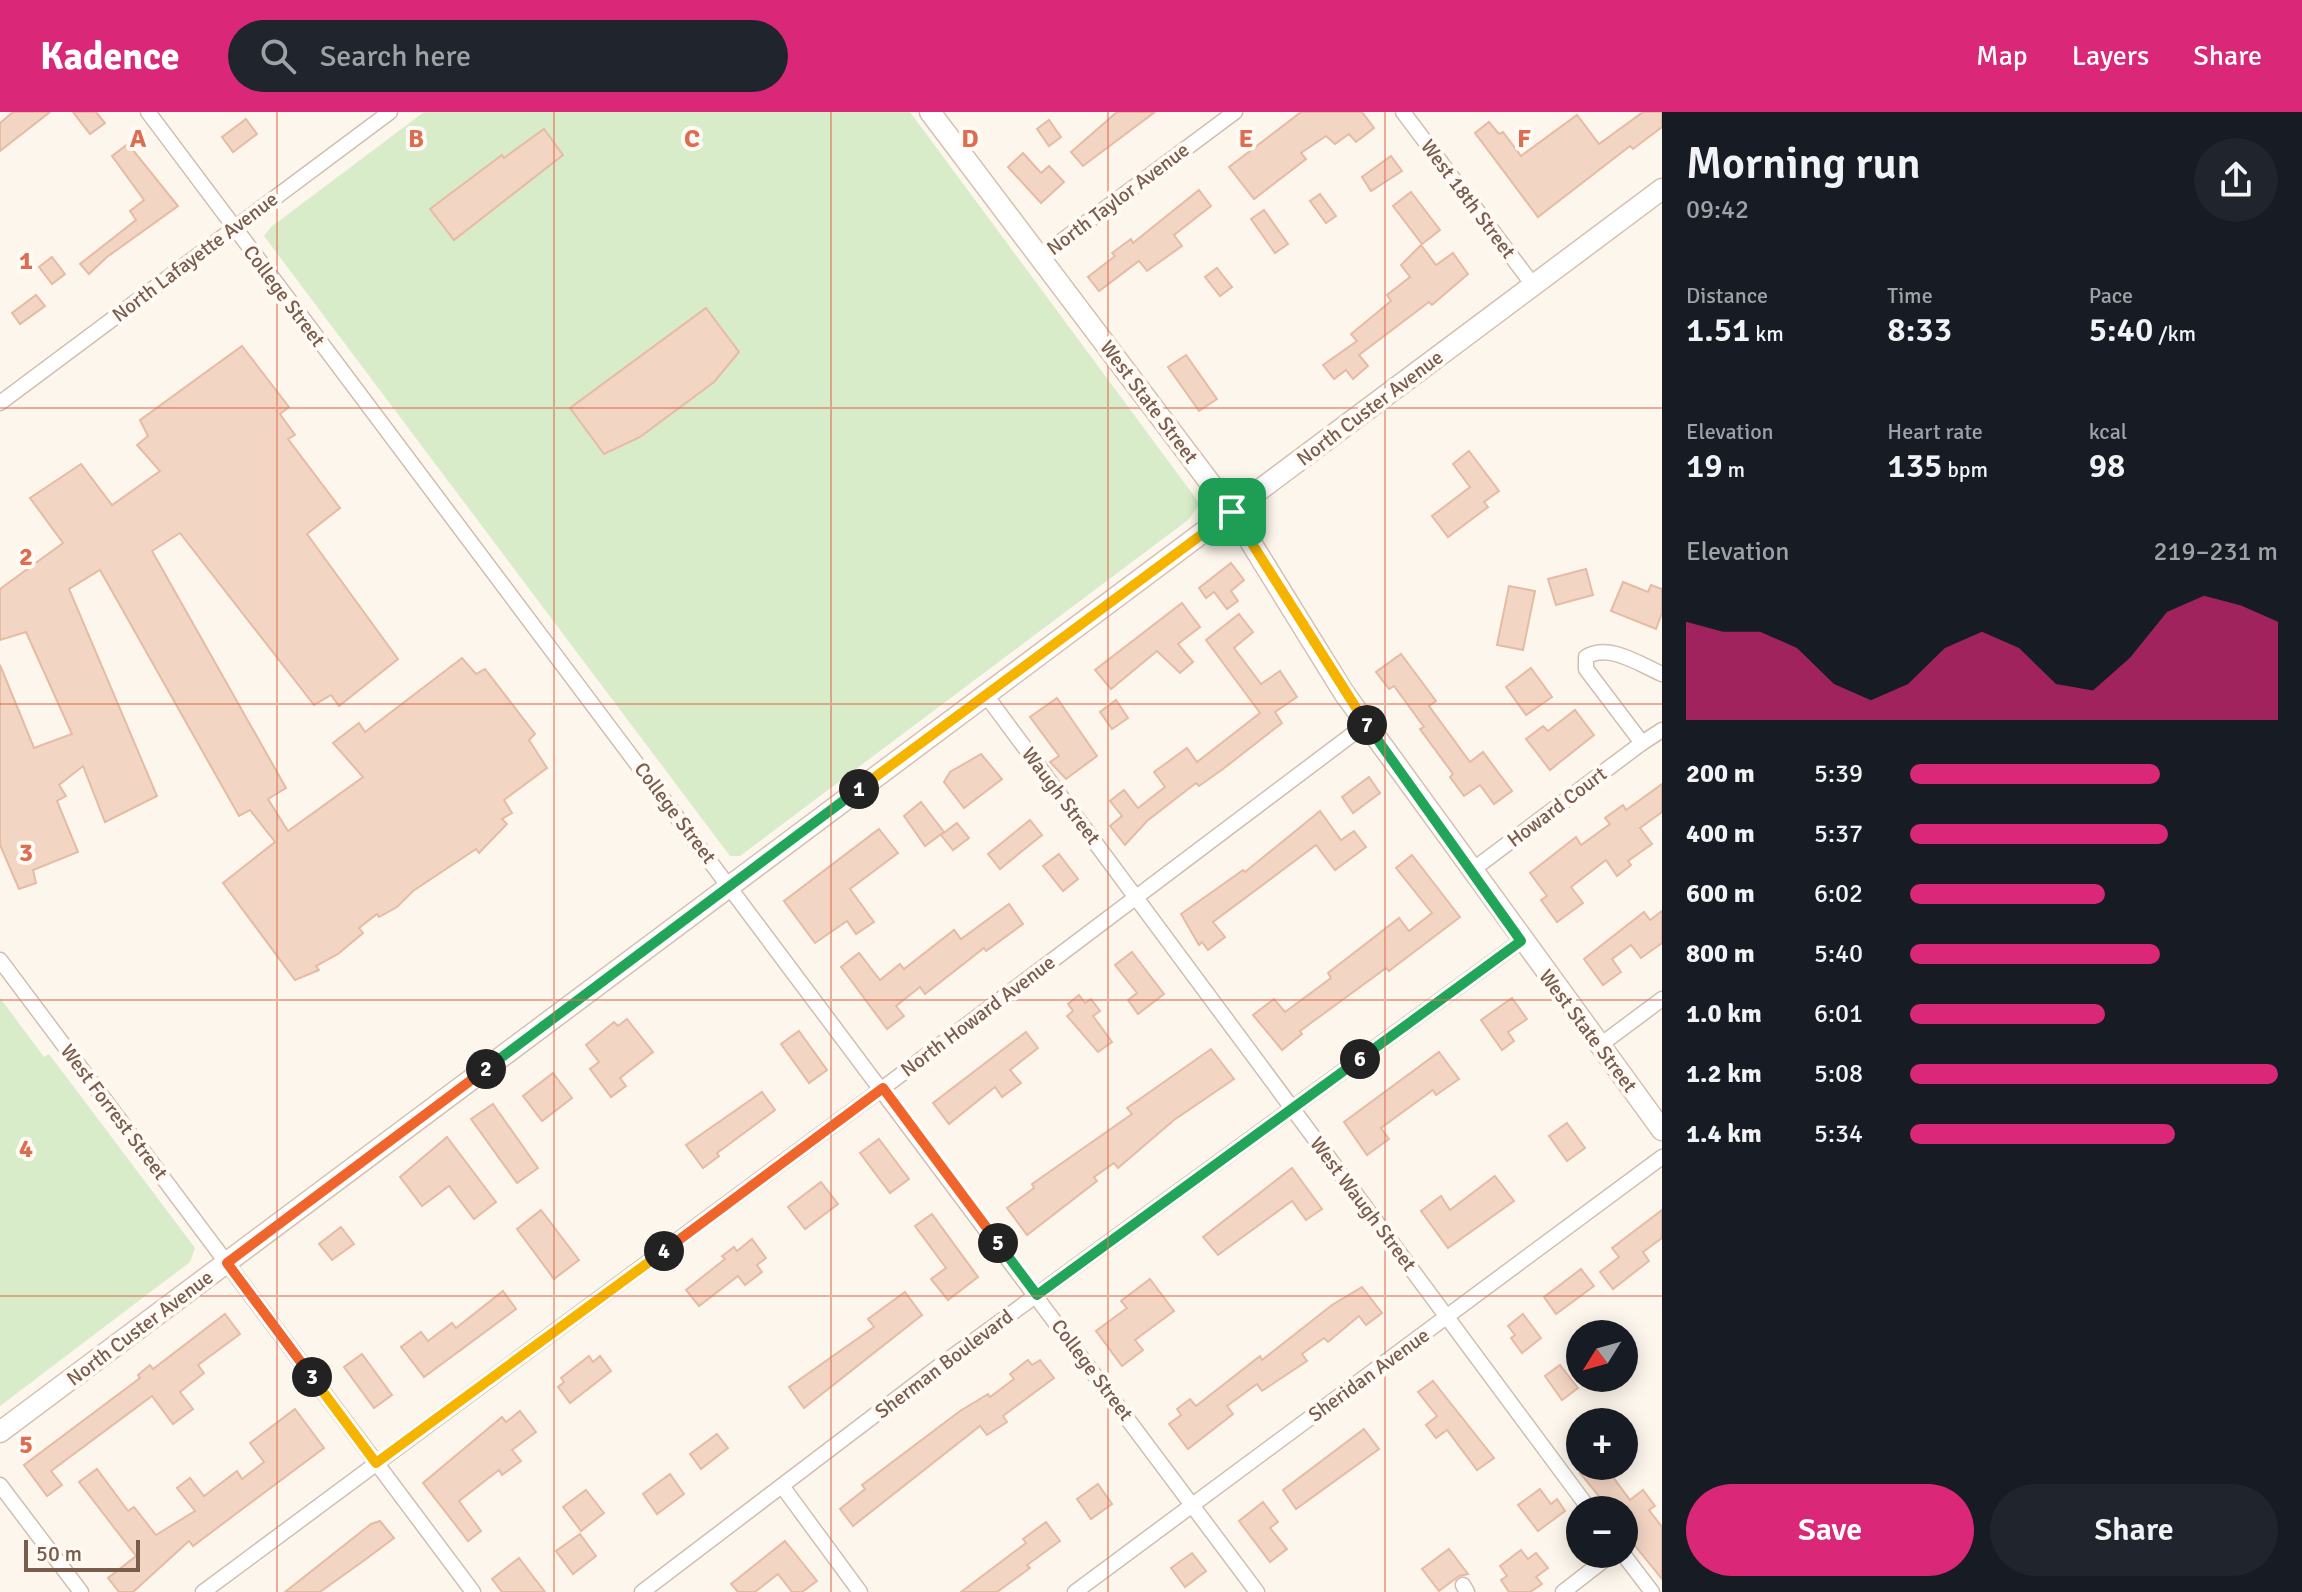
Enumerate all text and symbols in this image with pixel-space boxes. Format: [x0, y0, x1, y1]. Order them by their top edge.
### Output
search box [228, 20, 788, 92]
text: Kadence [40, 33, 180, 80]
icon: search [256, 34, 300, 78]
text: Search here [320, 38, 471, 75]
text: Map [1976, 39, 2028, 73]
text: Layers [2072, 39, 2149, 73]
text: Share [2193, 39, 2262, 73]
text: A [130, 123, 147, 155]
text: B [408, 123, 424, 155]
text: C [684, 123, 700, 155]
text: D [961, 123, 979, 155]
text: E [1239, 123, 1253, 155]
text: F [1517, 123, 1531, 155]
street label: West 18th Street [1415, 135, 1521, 263]
street label: North Taylor Avenue [1042, 137, 1194, 261]
text: Morning run [1686, 137, 1921, 191]
button: share [2194, 138, 2278, 222]
street label: North Lafayette Avenue [107, 187, 283, 327]
text: 09:42 [1686, 194, 1749, 226]
street label: College Street [238, 240, 330, 352]
text: 1 [19, 245, 33, 277]
text: Distance [1686, 282, 1768, 309]
text: Time [1887, 282, 1933, 309]
text: Pace [2089, 282, 2133, 309]
text: 1.51 [1686, 309, 1750, 351]
text: 8:33 [1887, 309, 1952, 351]
text: 5:40 [2089, 309, 2153, 351]
text: km [1750, 320, 1784, 347]
text: /km [2153, 320, 2196, 347]
street label: West State Street [1095, 335, 1203, 469]
street label: North Custer Avenue [1292, 345, 1448, 471]
text: Elevation [1686, 418, 1774, 445]
text: Heart rate [1887, 418, 1983, 445]
text: kcal [2089, 418, 2127, 445]
text: 19 [1686, 445, 1723, 487]
text: 135 [1887, 445, 1942, 487]
text: 98 [2089, 445, 2125, 487]
text: m [1723, 456, 1745, 483]
text: bpm [1942, 456, 1988, 483]
pin [1198, 478, 1266, 546]
icon: arrive [1210, 490, 1254, 534]
text: Elevation [1686, 536, 1790, 568]
text: 219–231 m [2154, 536, 2278, 568]
text: 2 [19, 541, 33, 573]
pin: 7 [1347, 705, 1387, 745]
text: 7 [1361, 711, 1373, 738]
street label: Waugh Street [1016, 742, 1106, 850]
street label: College Street [629, 757, 721, 869]
text: 200 m [1686, 758, 1755, 790]
text: 5:39 [1814, 758, 1863, 790]
street label: Howard Court [1502, 761, 1612, 853]
pin: 1 [839, 769, 879, 809]
text: 1 [853, 775, 865, 802]
text: 400 m [1686, 818, 1755, 850]
text: 5:37 [1814, 818, 1863, 850]
text: 3 [19, 837, 33, 869]
text: 600 m [1686, 878, 1755, 910]
text: 6:02 [1814, 878, 1863, 910]
text: 800 m [1686, 938, 1755, 970]
text: 5:40 [1814, 938, 1863, 970]
street label: North Howard Avenue [896, 950, 1060, 1082]
street label: West State Street [1534, 964, 1642, 1098]
text: 1.0 km [1686, 998, 1762, 1030]
text: 6:01 [1814, 998, 1863, 1030]
street label: West Forrest Street [55, 1039, 173, 1185]
pin: 6 [1340, 1039, 1380, 1079]
text: 6 [1354, 1045, 1366, 1072]
pin: 2 [466, 1049, 506, 1089]
text: 2 [480, 1055, 492, 1082]
text: 1.2 km [1686, 1058, 1762, 1090]
text: 5:08 [1814, 1058, 1863, 1090]
text: 1.4 km [1686, 1118, 1762, 1150]
text: 5:34 [1814, 1118, 1863, 1150]
street label: West Waugh Street [1304, 1132, 1422, 1276]
text: 4 [19, 1133, 33, 1165]
pin: 5 [978, 1223, 1018, 1263]
text: 5 [992, 1229, 1004, 1256]
pin: 4 [644, 1231, 684, 1271]
text: 4 [658, 1237, 670, 1264]
street label: North Custer Avenue [62, 1265, 218, 1391]
street label: Sherman Boulevard [870, 1304, 1018, 1424]
street label: College Street [1046, 1314, 1138, 1426]
north arrow [1566, 1320, 1638, 1392]
map controls [1566, 1320, 1638, 1568]
street label: Sheridan Avenue [1304, 1323, 1434, 1427]
pin: 3 [292, 1357, 332, 1397]
text: 3 [306, 1363, 318, 1390]
button: + [1566, 1408, 1638, 1480]
text: 5 [19, 1429, 33, 1461]
button: Save [1686, 1484, 1974, 1576]
button: Share [1990, 1484, 2278, 1576]
button: − [1566, 1496, 1638, 1568]
scale bar [24, 1536, 140, 1572]
text: 50 m [36, 1540, 82, 1567]

